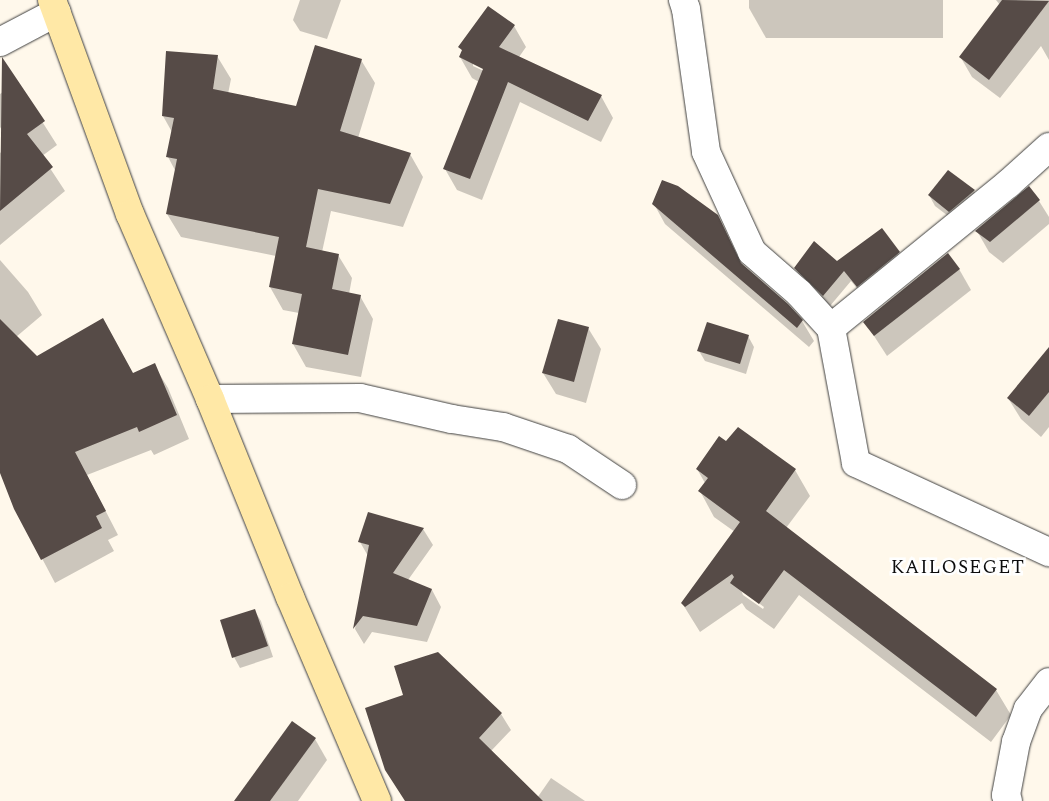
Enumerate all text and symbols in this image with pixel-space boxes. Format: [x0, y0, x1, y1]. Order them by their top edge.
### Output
district label: KAILOSEGET [890, 557, 1026, 579]

